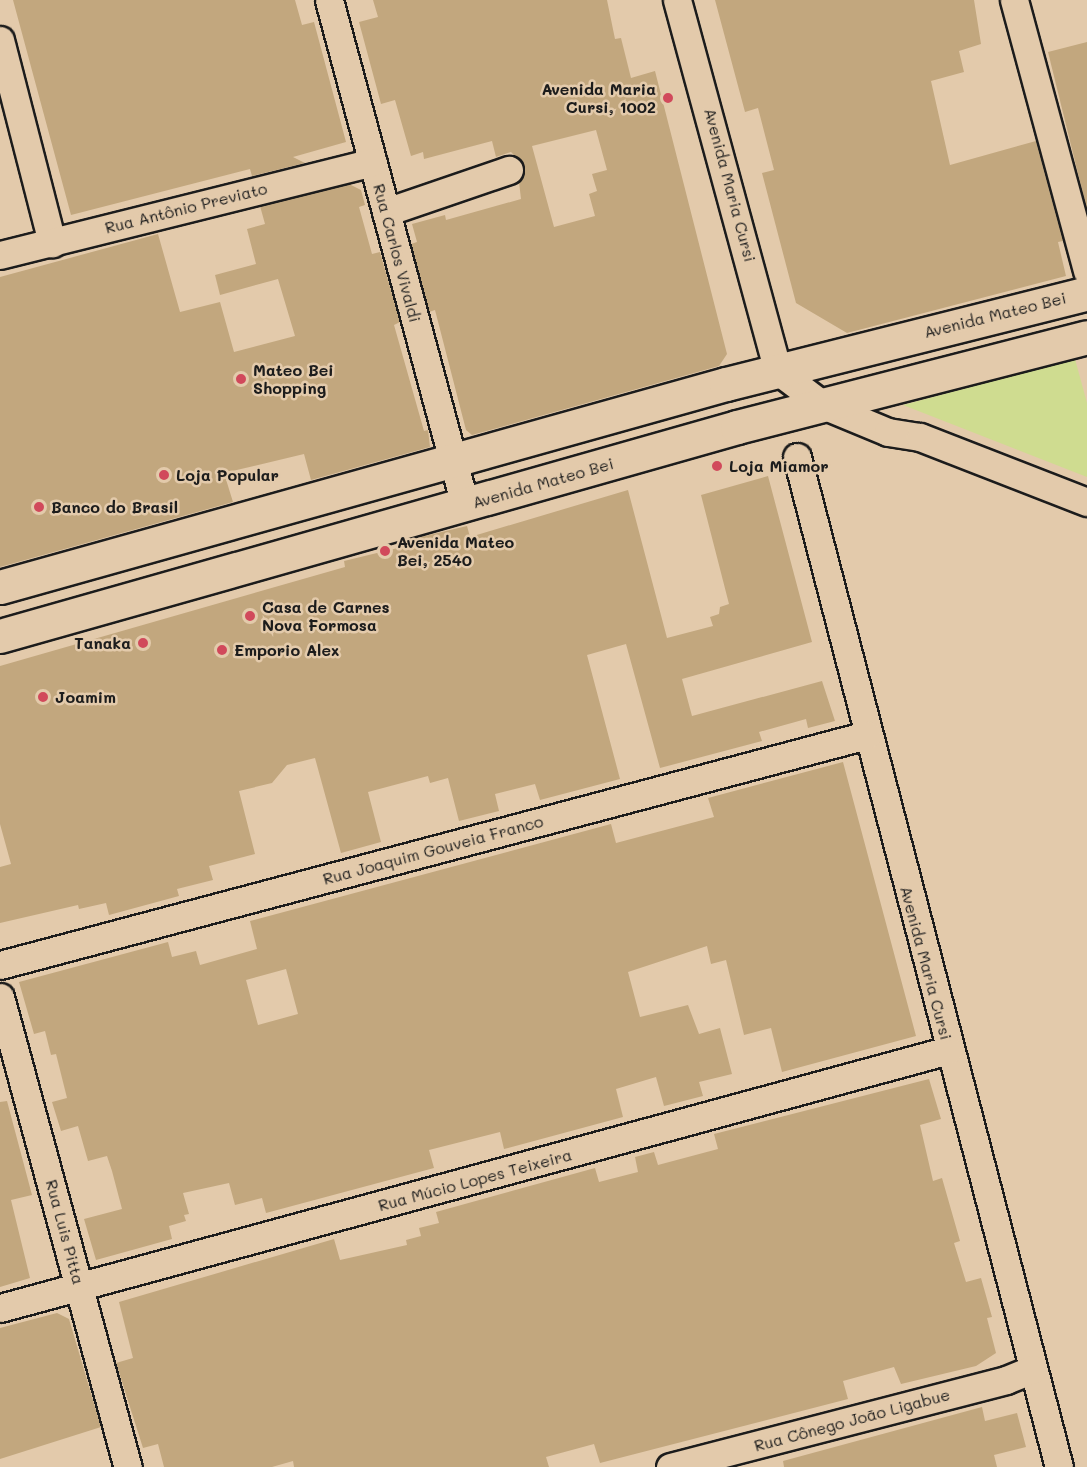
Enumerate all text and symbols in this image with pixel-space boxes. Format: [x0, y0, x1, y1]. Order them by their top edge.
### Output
place label: Avenida Maria Cursi, 1002 [542, 79, 656, 117]
marker: Avenida Maria Cursi, 1002 [661, 91, 675, 105]
street label: Avenida Maria Cursi [700, 106, 760, 264]
street label: Rua Antônio Previato [103, 179, 269, 237]
street label: Rua Carlos Vivaldi [369, 182, 425, 324]
street label: Avenida Mateo Bei [922, 288, 1068, 342]
place label: Mateo Bei Shopping [253, 360, 334, 398]
marker: Mateo Bei Shopping [234, 372, 248, 386]
street label: Avenida Mateo Bei [470, 454, 616, 512]
place label: Loja Miamor [729, 456, 829, 476]
marker: Loja Miamor [710, 459, 724, 473]
place label: Loja Popular [176, 465, 279, 485]
marker: Loja Popular [157, 468, 171, 482]
place label: Banco do Brasil [51, 497, 178, 517]
marker: Banco do Brasil [32, 500, 46, 514]
place label: Avenida Mateo Bei, 2540 [397, 532, 514, 570]
marker: Avenida Mateo Bei, 2540 [378, 544, 392, 558]
place label: Casa de Carnes Nova Formosa [262, 597, 390, 635]
marker: Casa de Carnes Nova Formosa [243, 609, 257, 623]
place label: Tanaka [74, 633, 131, 653]
marker: Tanaka [136, 636, 150, 650]
place label: Emporio Alex [234, 640, 339, 660]
marker: Emporio Alex [215, 643, 229, 657]
place label: Joamim [55, 687, 116, 707]
marker: Joamim [36, 690, 50, 704]
street label: Rua Joaquim Gouveia Franco [321, 811, 545, 889]
street label: Avenida Maria Cursi [896, 884, 956, 1042]
street label: Rua Múcio Lopes Teixeira [376, 1145, 574, 1215]
street label: Rua Luis Pitta [42, 1177, 88, 1287]
street label: Rua Cônego João Ligabue [752, 1385, 952, 1455]

